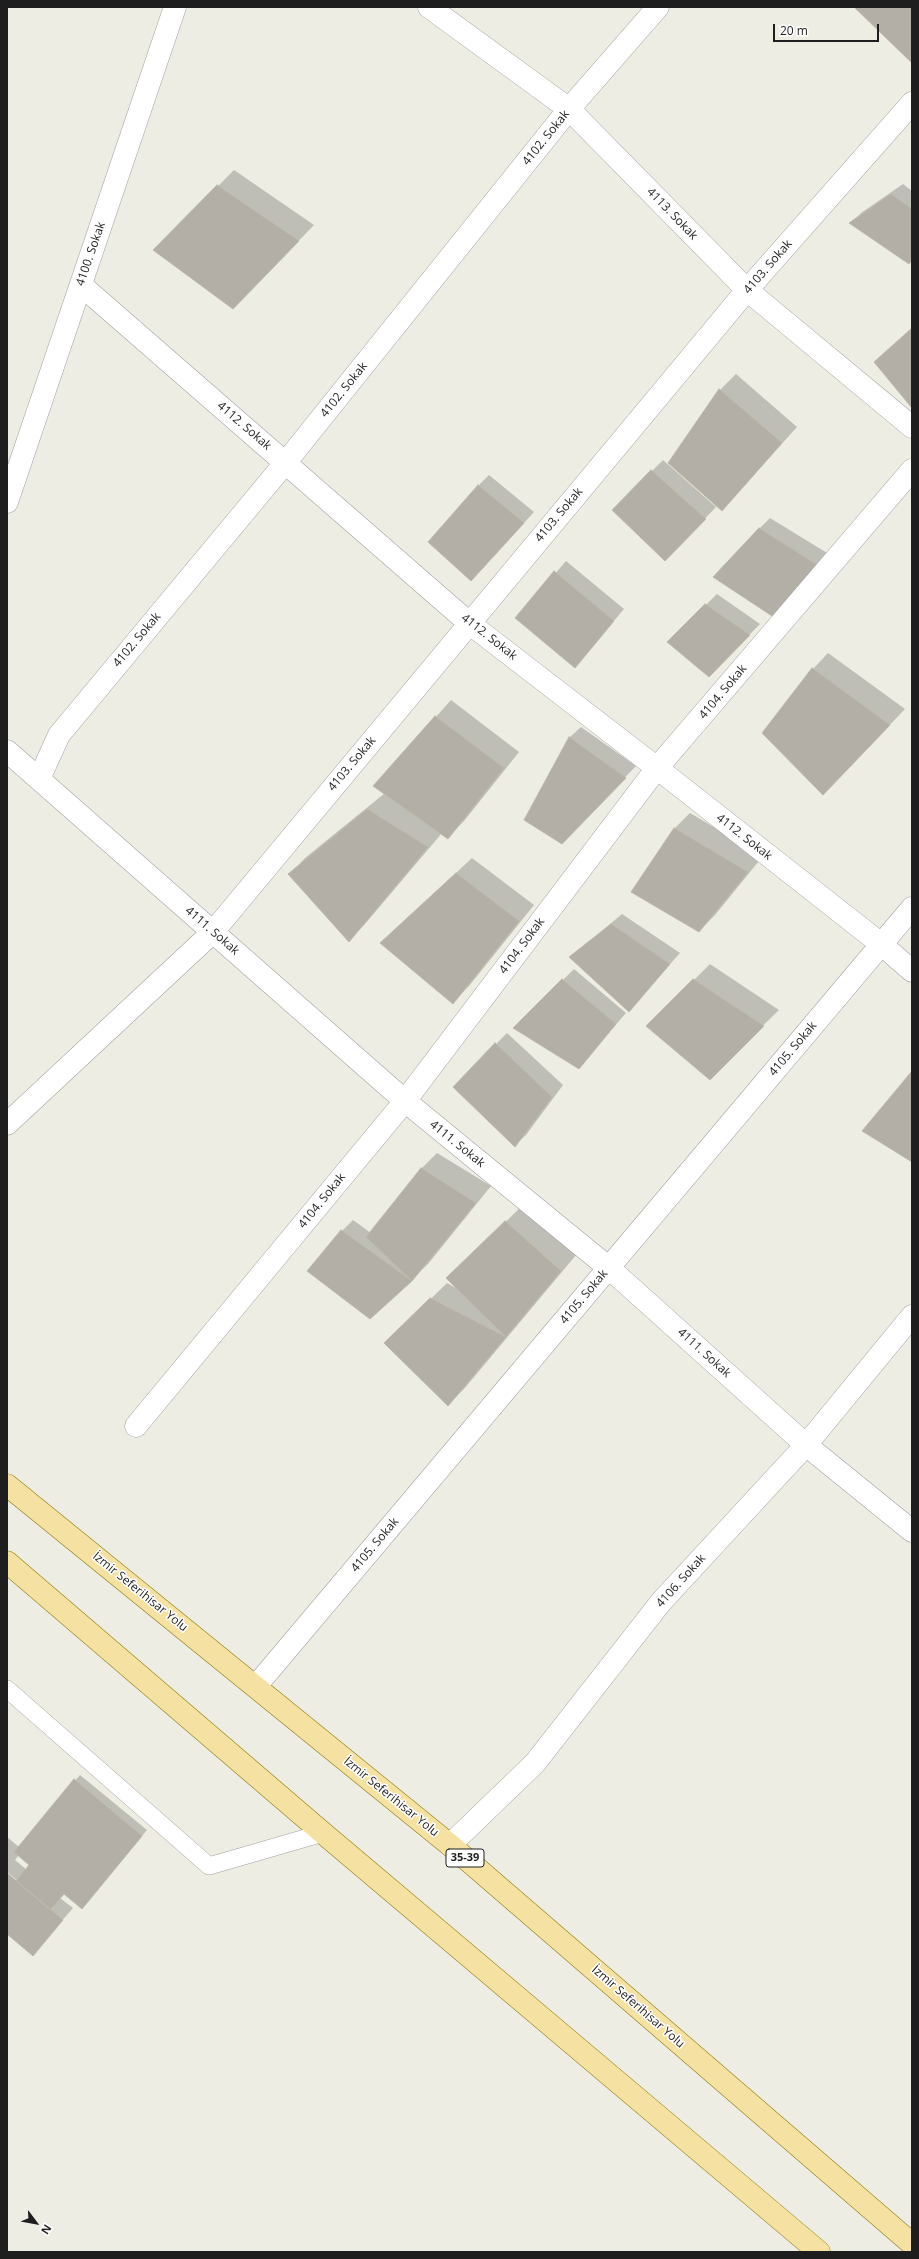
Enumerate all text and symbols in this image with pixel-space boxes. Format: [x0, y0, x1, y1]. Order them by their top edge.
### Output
scale bar [775, 16, 881, 42]
text: 20 m [780, 22, 808, 39]
street label: 4102. Sokak [519, 108, 573, 168]
street label: 4113. Sokak [644, 185, 700, 243]
street label: 4100. Sokak [73, 220, 109, 288]
street label: 4103. Sokak [741, 237, 795, 297]
street label: 4102. Sokak [317, 360, 371, 420]
street label: 4112. Sokak [214, 399, 274, 453]
street label: 4103. Sokak [532, 485, 586, 545]
street label: 4102. Sokak [110, 610, 164, 670]
street label: 4112. Sokak [458, 611, 520, 663]
street label: 4104. Sokak [696, 662, 750, 722]
street label: 4103. Sokak [325, 734, 379, 794]
street label: 4112. Sokak [713, 811, 775, 863]
street label: 4111. Sokak [182, 904, 242, 958]
street label: 4104. Sokak [496, 915, 548, 977]
street label: 4105. Sokak [766, 1019, 820, 1079]
street label: 4111. Sokak [427, 1117, 487, 1171]
street label: 4104. Sokak [295, 1171, 349, 1231]
street label: 4105. Sokak [557, 1267, 611, 1327]
street label: 4111. Sokak [674, 1325, 734, 1381]
street label: 4105. Sokak [348, 1515, 402, 1575]
street label: İzmir Seferihisar Yolu [90, 1549, 190, 1635]
street label: 4106. Sokak [653, 1551, 709, 1611]
street label: İzmir Seferihisar Yolu [341, 1754, 441, 1840]
road number: 35-39 [446, 1849, 484, 1867]
street label: İzmir Seferihisar Yolu [589, 1963, 687, 2051]
north arrow [16, 2203, 56, 2243]
text: N [38, 2222, 55, 2237]

